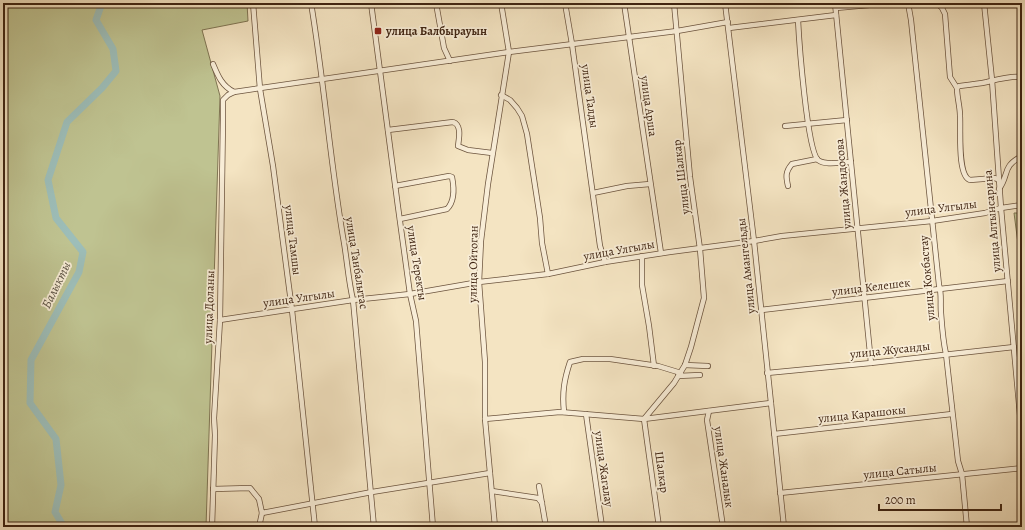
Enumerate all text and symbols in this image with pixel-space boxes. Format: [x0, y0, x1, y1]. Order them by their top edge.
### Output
place label: улица Балбырауын [385, 23, 487, 39]
marker: улица Балбырауын [373, 26, 383, 36]
street label: улица Талды [577, 62, 602, 129]
street label: улица Арша [637, 73, 661, 138]
street label: улица Жандосова [831, 138, 855, 231]
street label: улица Шалкар [668, 139, 694, 216]
street label: улица Алтынсарина [980, 169, 1005, 274]
street label: улица Улгылы [903, 196, 978, 220]
street label: улица Тамшы [281, 203, 305, 276]
street label: улица Танбалытас [342, 215, 372, 310]
street label: улица Амангельды [733, 217, 759, 316]
street label: улица Теректы [403, 223, 431, 302]
street label: улица Ойтоган [464, 225, 482, 304]
street label: улица Кокбастау [915, 234, 939, 322]
street label: улица Улгылы [581, 236, 656, 264]
water label: Балыкты [37, 259, 75, 311]
street label: улица Доланы [200, 270, 218, 345]
street label: улица Келешек [830, 274, 911, 300]
street label: улица Улгылы [261, 285, 336, 311]
street label: улица Жусанды [848, 338, 931, 362]
street label: улица Карашокы [816, 401, 907, 427]
street label: улица Жаналык [710, 424, 738, 509]
street label: улица Жагалау [591, 429, 617, 509]
street label: Шалкар [651, 450, 673, 494]
street label: улица Сатылы [862, 459, 937, 483]
scale bar [879, 486, 1001, 512]
text: 200 m [885, 492, 916, 508]

